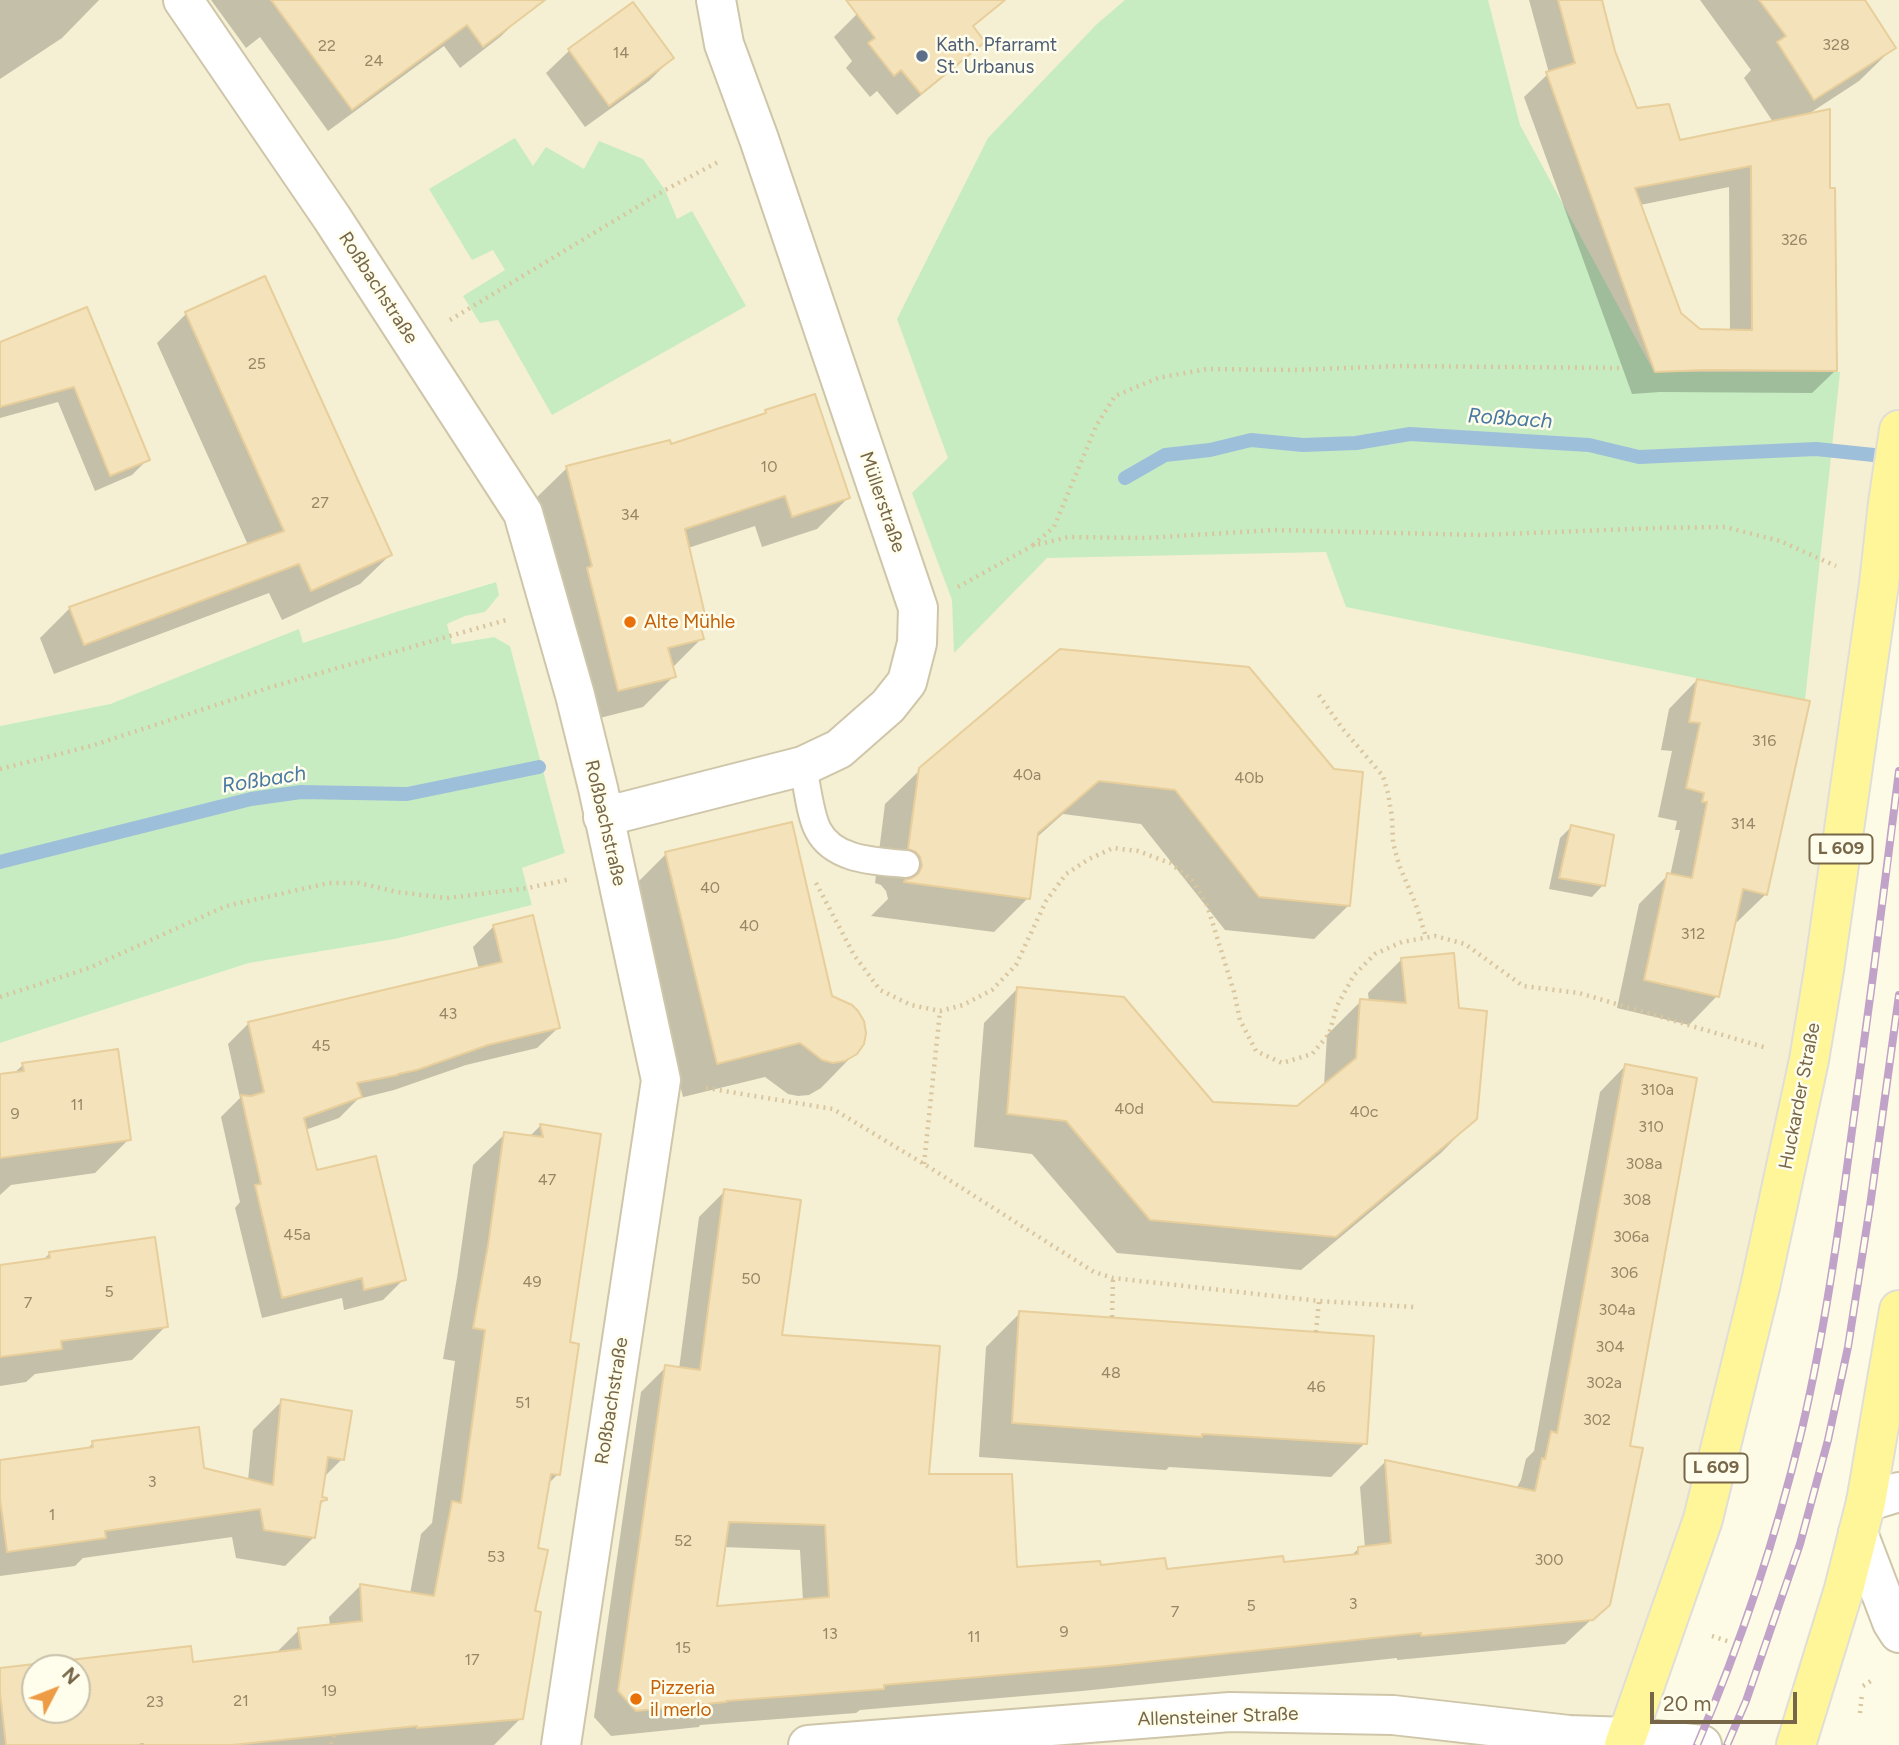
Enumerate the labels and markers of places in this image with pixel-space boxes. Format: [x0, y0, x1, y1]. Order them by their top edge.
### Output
place label: Kath. Pfarramt St. Urbanus [936, 34, 1057, 78]
marker: Kath. Pfarramt St. Urbanus [914, 48, 930, 64]
place label: Alte Mühle [644, 611, 735, 633]
marker: Alte Mühle [622, 614, 638, 630]
place label: Pizzeria il merlo [650, 1677, 715, 1721]
marker: Pizzeria il merlo [628, 1691, 644, 1707]

